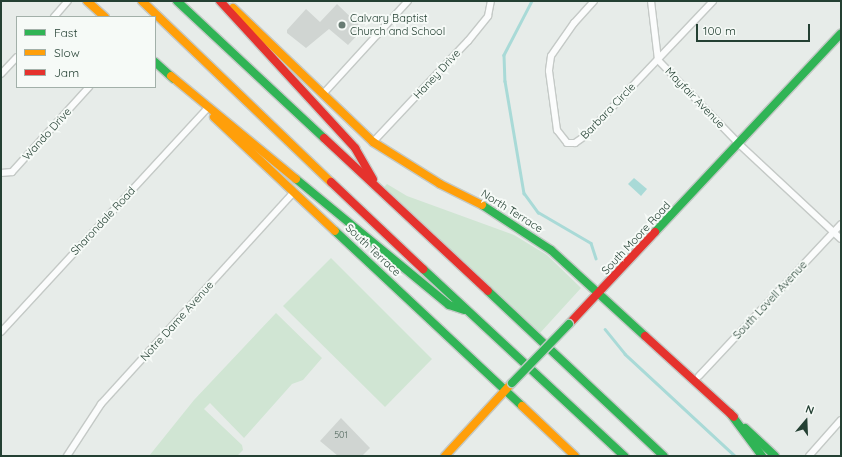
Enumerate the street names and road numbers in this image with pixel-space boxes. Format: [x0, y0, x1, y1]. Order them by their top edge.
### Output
street label: Haney Drive [411, 47, 463, 101]
street label: Mayfair Avenue [663, 65, 727, 131]
street label: Barbara Circle [578, 80, 638, 142]
street label: Wando Drive [20, 105, 74, 163]
street label: Sharondale Road [68, 184, 138, 258]
street label: North Terrace [479, 187, 545, 235]
street label: South Moore Road [599, 199, 673, 277]
street label: South Terrace [343, 221, 403, 279]
street label: South Lovell Avenue [730, 258, 810, 342]
street label: Notre Dame Avenue [138, 278, 216, 364]

